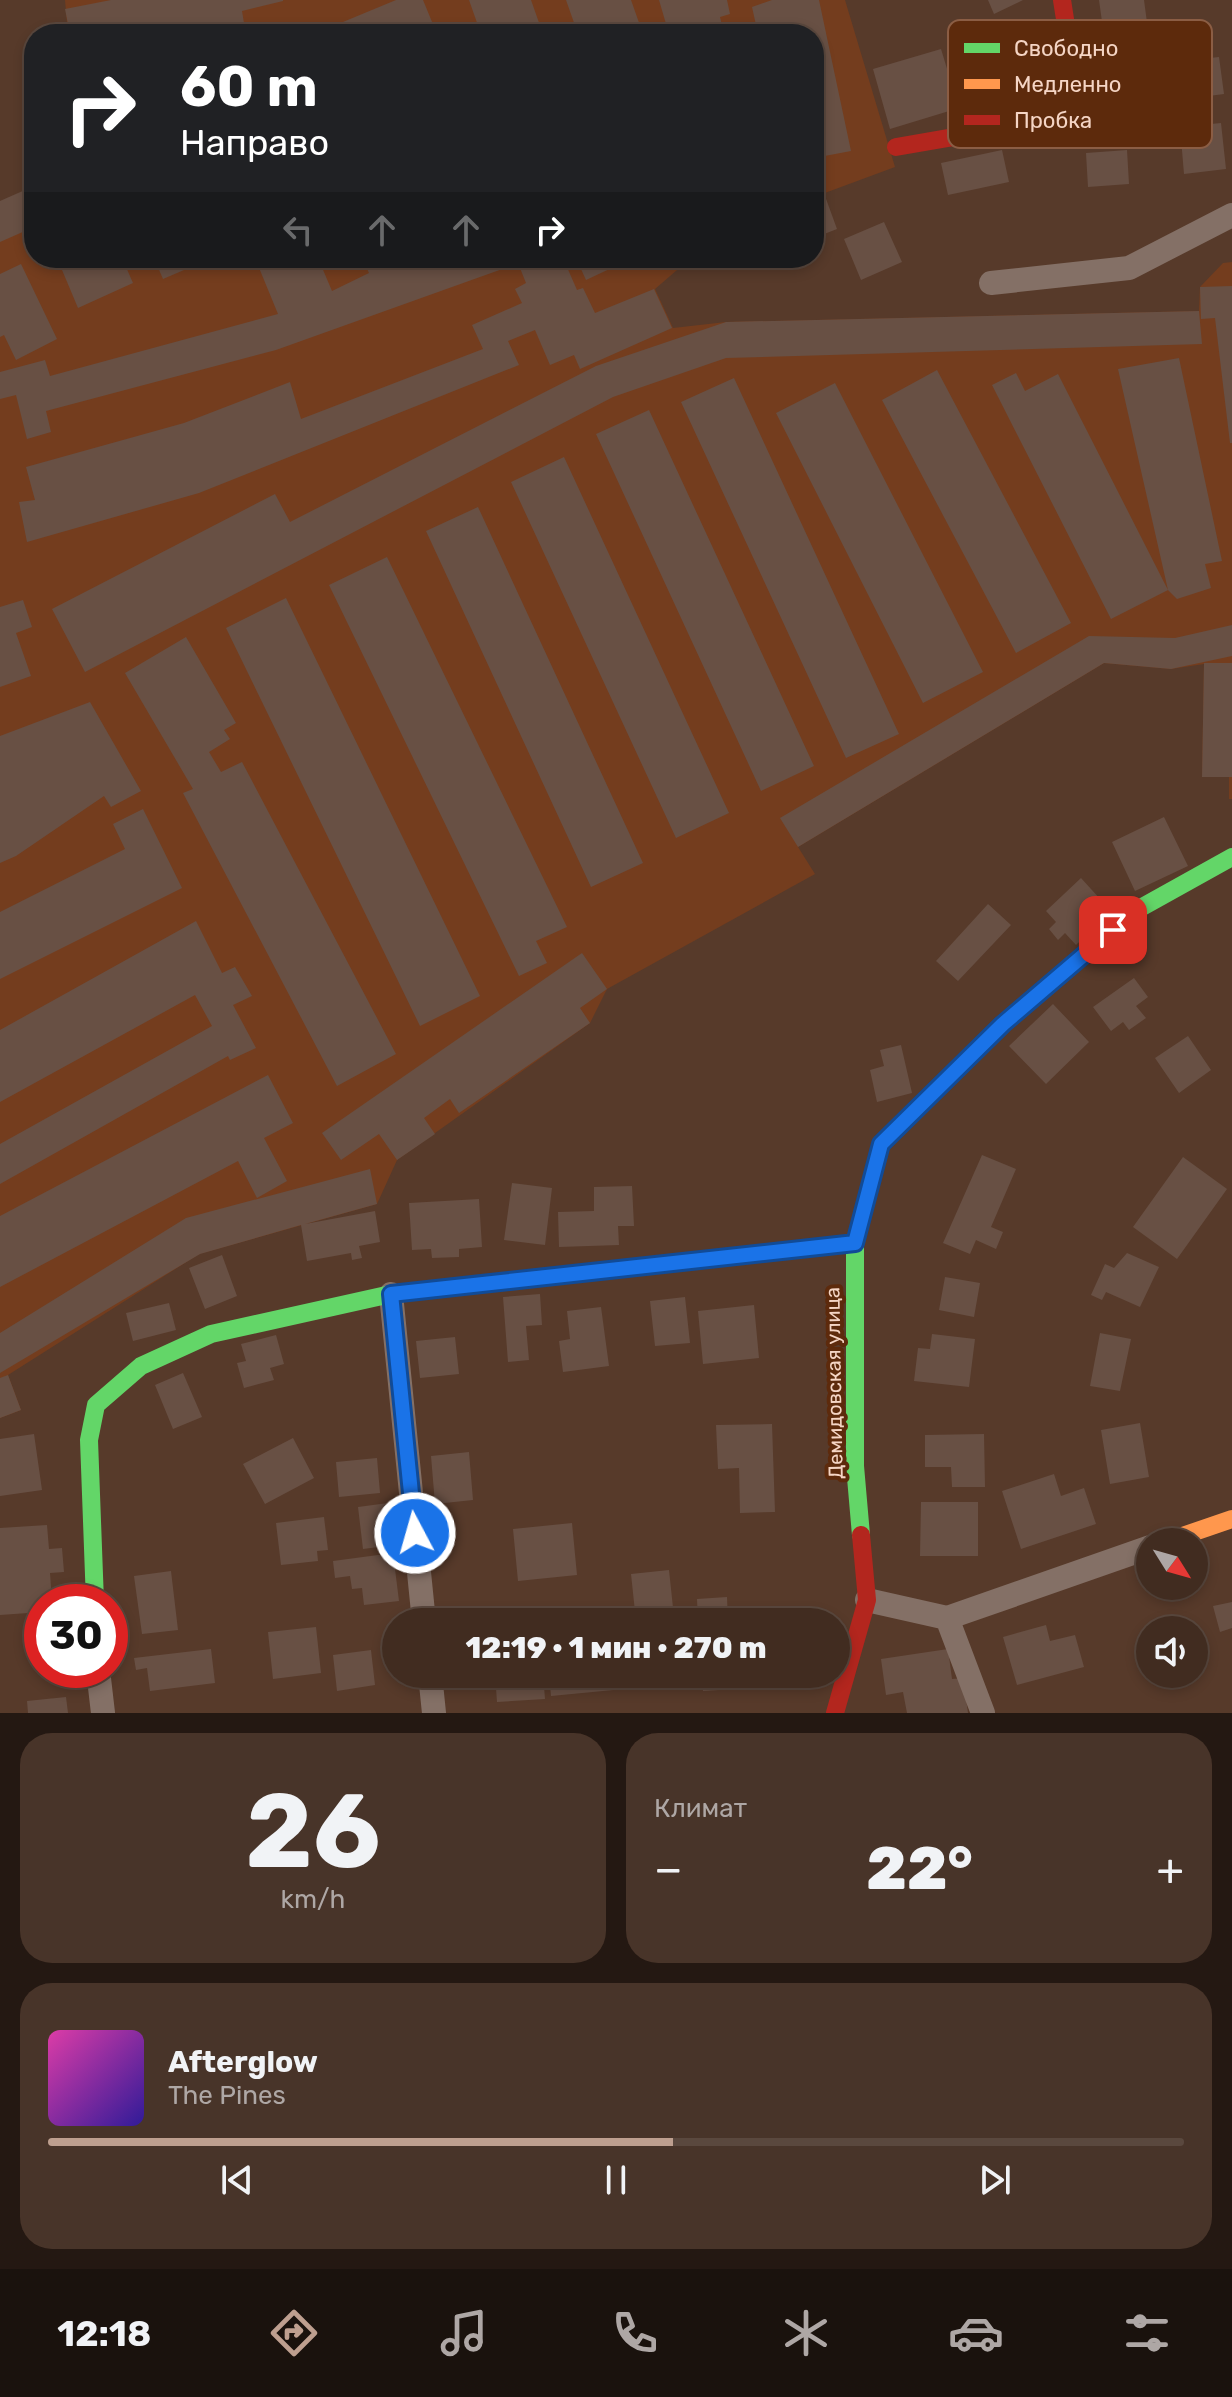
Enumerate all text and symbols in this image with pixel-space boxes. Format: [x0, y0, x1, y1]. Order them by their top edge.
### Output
legend [948, 20, 1212, 148]
text: Свободно [1014, 35, 1118, 62]
text: 60 m [180, 54, 318, 120]
icon: right [48, 56, 152, 160]
text: Медленно [1014, 71, 1122, 98]
text: Пробка [1014, 107, 1092, 134]
text: Направо [180, 121, 329, 164]
icon: left [276, 208, 320, 252]
icon: ahead [360, 208, 404, 252]
icon: ahead [444, 208, 488, 252]
icon: right [528, 208, 572, 252]
pin [1079, 896, 1147, 964]
icon: arrive [1091, 908, 1135, 952]
street label: Демидовская улица [820, 1287, 848, 1479]
position arrow [373, 1491, 457, 1575]
north arrow [1136, 1528, 1208, 1600]
map controls [1136, 1528, 1208, 1688]
speed limit sign: 30 [24, 1584, 128, 1688]
button: sound [1136, 1616, 1208, 1688]
text: 12:19 · 1 мин · 270 m [466, 1630, 766, 1666]
text: 26 [245, 1770, 381, 1893]
text: Климат [654, 1793, 747, 1824]
text: 22° [866, 1833, 973, 1904]
text: − [654, 1843, 683, 1895]
text: + [1157, 1843, 1184, 1895]
text: km/h [281, 1884, 345, 1915]
text: Afterglow [168, 2044, 318, 2080]
text: The Pines [168, 2080, 286, 2111]
icon: previous [215, 2158, 259, 2202]
icon: pause [594, 2158, 638, 2202]
icon: next [973, 2158, 1017, 2202]
icon: directions [266, 2305, 322, 2361]
icon: music [436, 2305, 492, 2361]
icon: phone [607, 2305, 663, 2361]
icon: climate [778, 2305, 834, 2361]
icon: car [948, 2305, 1004, 2361]
icon: filters [1119, 2305, 1175, 2361]
text: 12:18 [57, 2312, 151, 2355]

